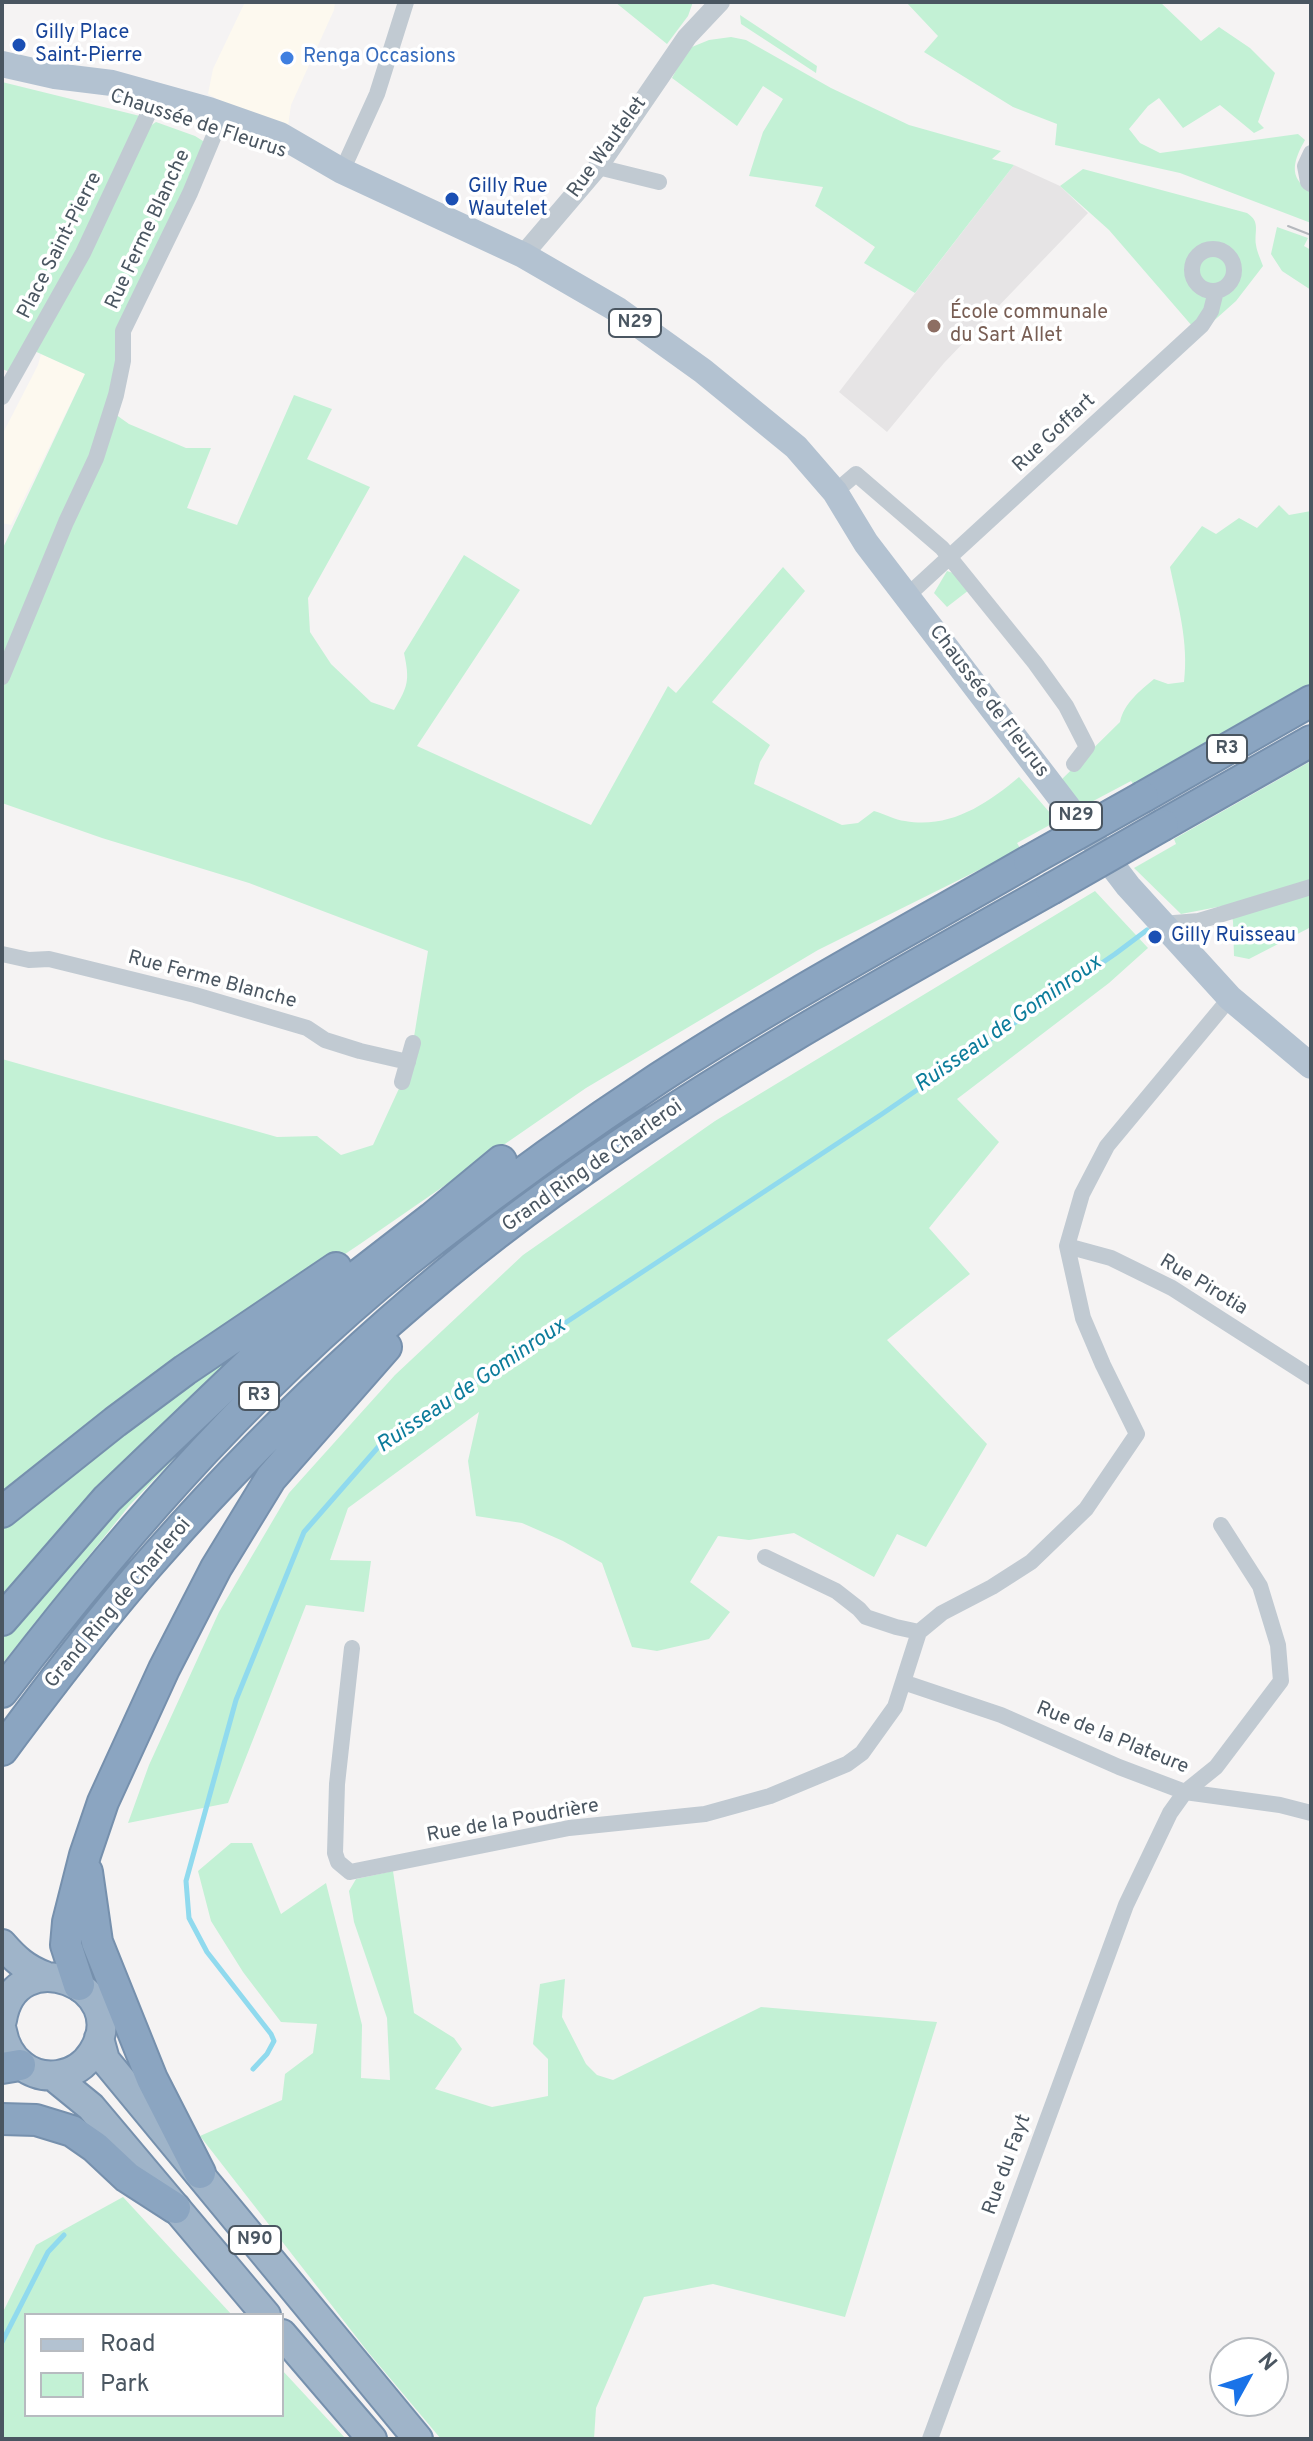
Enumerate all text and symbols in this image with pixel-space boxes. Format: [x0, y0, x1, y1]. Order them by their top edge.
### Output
place label: Gilly Place Saint-Pierre [35, 22, 142, 69]
marker: Gilly Place Saint-Pierre [10, 36, 28, 54]
place label: Renga Occasions [303, 46, 456, 70]
marker: Renga Occasions [278, 49, 296, 67]
street label: Chaussée de Fleurus [107, 85, 289, 165]
street label: Rue Wautelet [563, 93, 653, 203]
street label: Rue Ferme Blanche [101, 146, 197, 314]
street label: Place Saint-Pierre [14, 169, 108, 323]
place label: Gilly Rue Wautelet [468, 176, 548, 223]
marker: Gilly Rue Wautelet [443, 190, 461, 208]
place label: École communale du Sart Allet [950, 302, 1108, 349]
road number: N29 [609, 309, 661, 337]
marker: École communale du Sart Allet [925, 317, 943, 335]
street label: Rue Goffart [1009, 390, 1101, 478]
street label: Chaussée de Fleurus [923, 621, 1053, 783]
road number: R3 [1207, 735, 1247, 763]
road number: N29 [1050, 802, 1102, 830]
place label: Gilly Ruisseau [1171, 925, 1296, 949]
marker: Gilly Ruisseau [1146, 928, 1164, 946]
street label: Rue Ferme Blanche [125, 947, 299, 1015]
water label: Ruisseau de Gominroux [910, 950, 1108, 1100]
street label: Grand Ring de Charleroi [498, 1096, 688, 1238]
street label: Rue Pirotia [1155, 1250, 1251, 1322]
water label: Ruisseau de Gominroux [372, 1314, 572, 1460]
road number: R3 [239, 1382, 279, 1410]
street label: Grand Ring de Charleroi [41, 1514, 197, 1694]
street label: Rue de la Plateure [1032, 1697, 1192, 1781]
street label: Rue de la Poudrière [425, 1795, 601, 1849]
street label: Rue du Fayt [979, 2111, 1037, 2219]
road number: N90 [229, 2226, 281, 2254]
legend [24, 2313, 284, 2417]
text: Road [100, 2330, 156, 2360]
north arrow [1209, 2337, 1289, 2417]
text: N [1251, 2348, 1282, 2377]
text: Park [100, 2370, 150, 2400]

